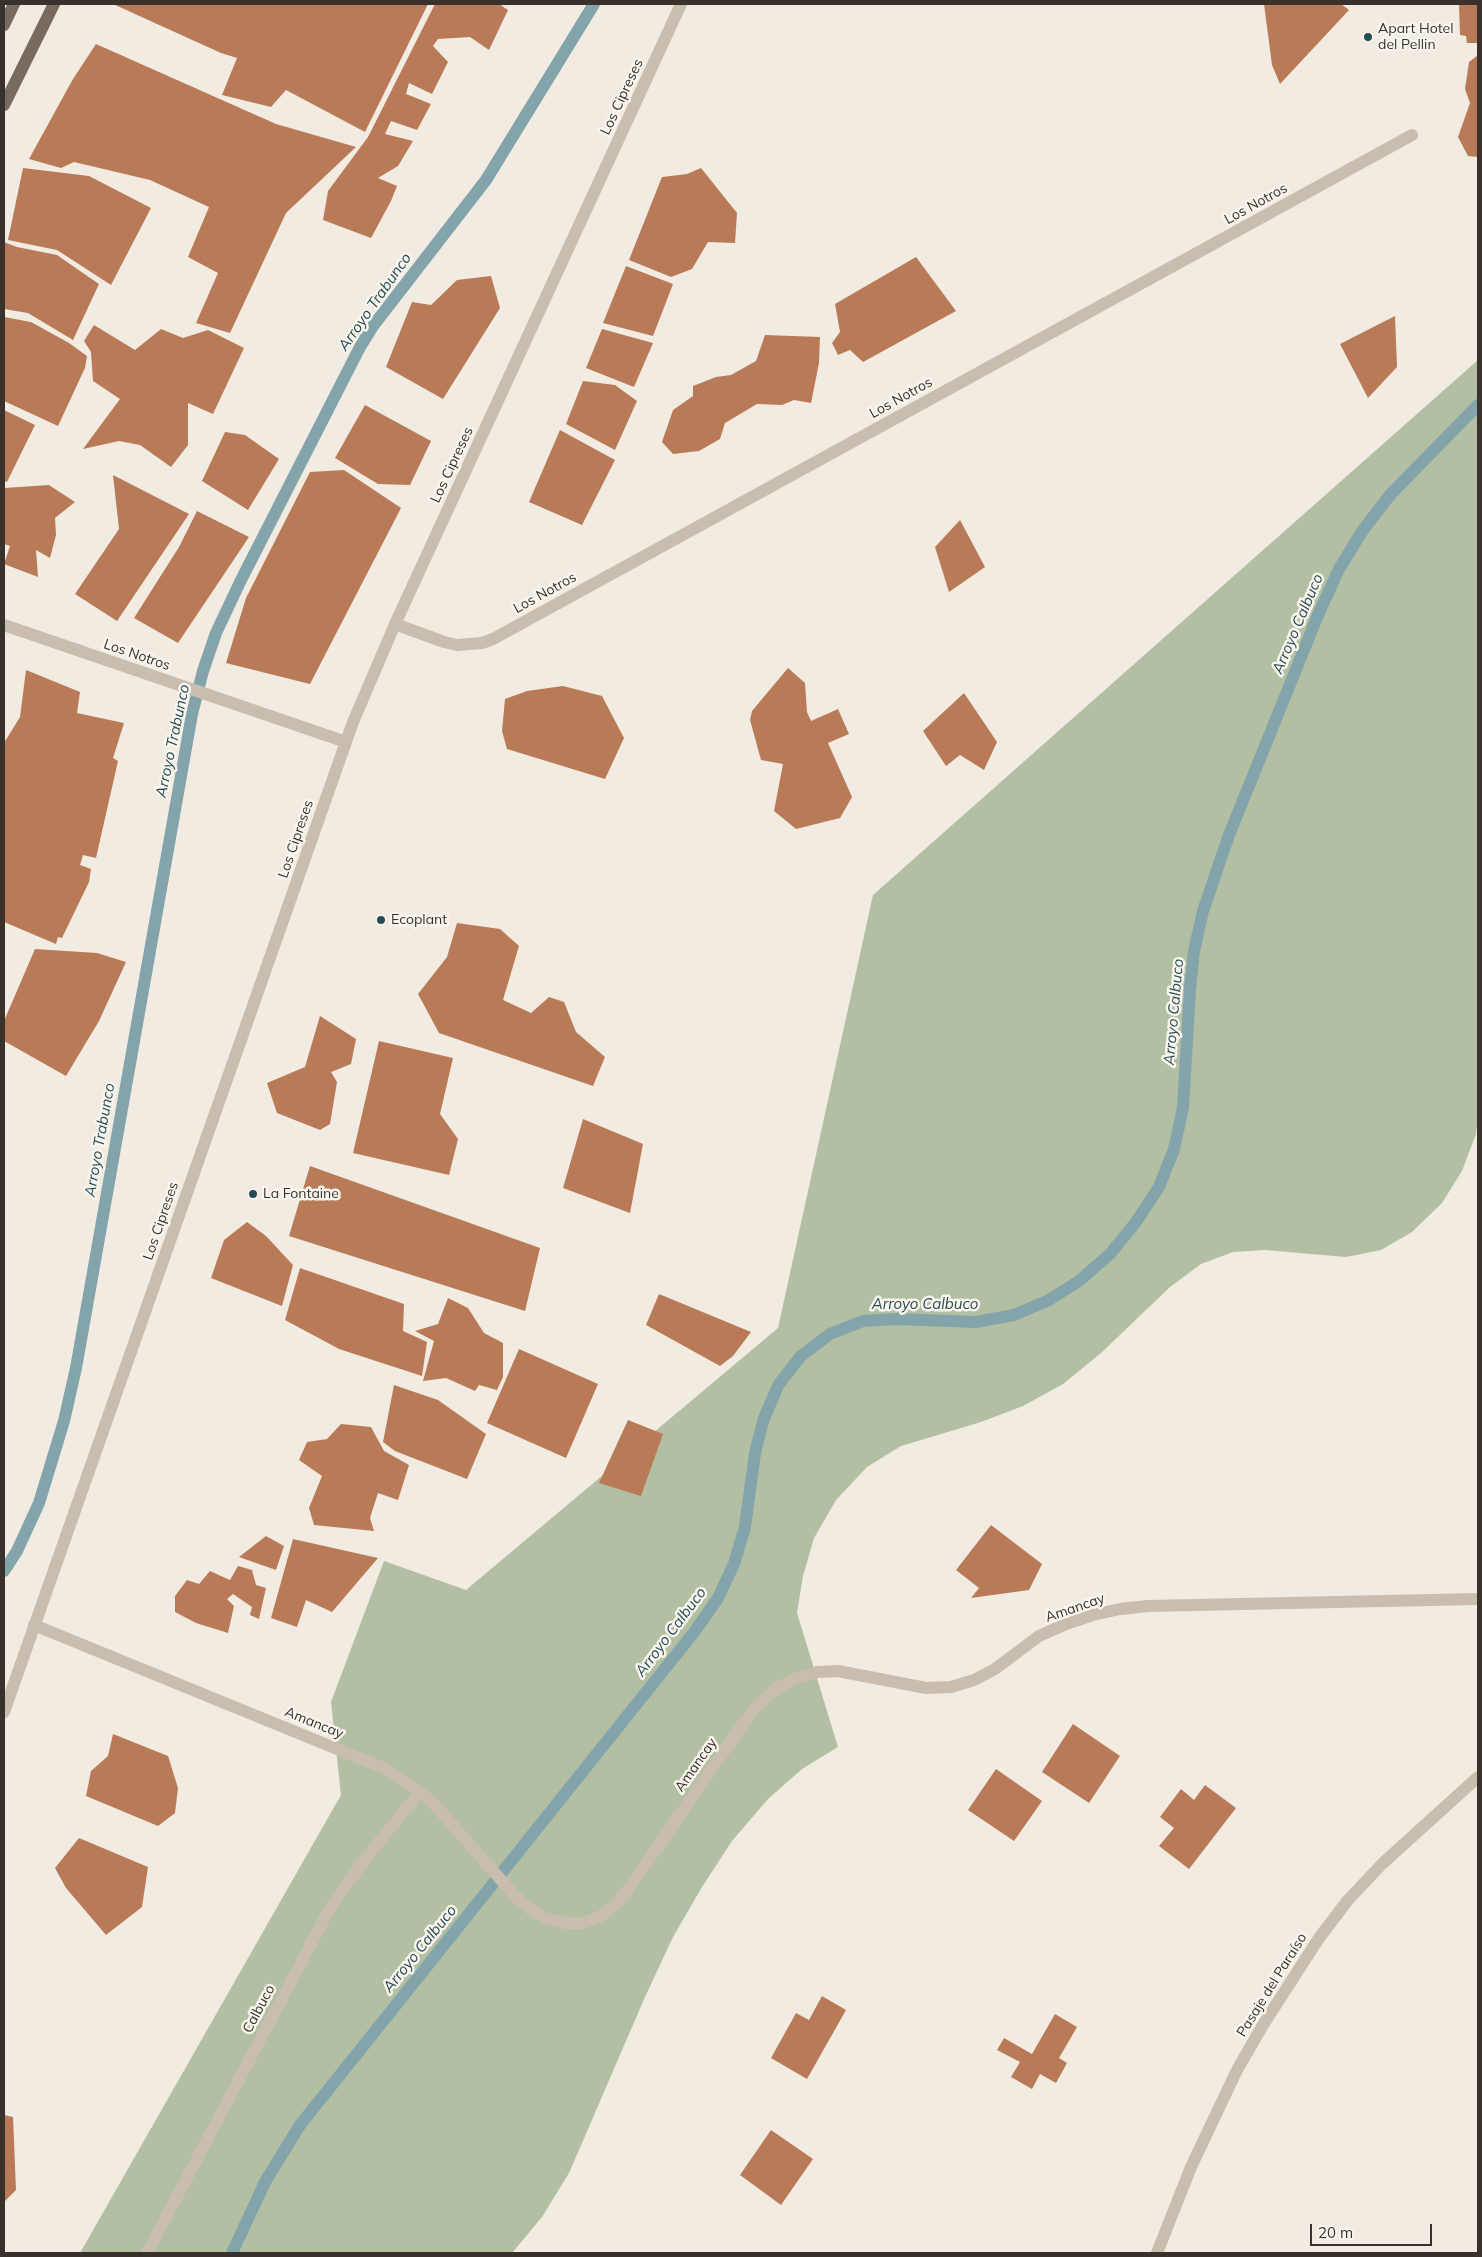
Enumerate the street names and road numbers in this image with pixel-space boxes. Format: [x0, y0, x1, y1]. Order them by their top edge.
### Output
street label: Los Cipreses [597, 56, 647, 138]
street label: Los Notros [1222, 180, 1290, 228]
street label: Los Notros [867, 374, 935, 422]
street label: Los Cipreses [427, 424, 477, 506]
street label: Los Notros [511, 569, 579, 617]
street label: Los Notros [101, 636, 173, 674]
street label: Los Cipreses [275, 798, 317, 880]
street label: Los Cipreses [140, 1180, 182, 1262]
street label: Amancay [1043, 1590, 1107, 1626]
street label: Amancay [282, 1704, 346, 1742]
street label: Amancay [671, 1735, 721, 1795]
street label: Pasaje del Paraíso [1233, 1930, 1311, 2040]
street label: Calbuco [239, 1982, 279, 2036]

